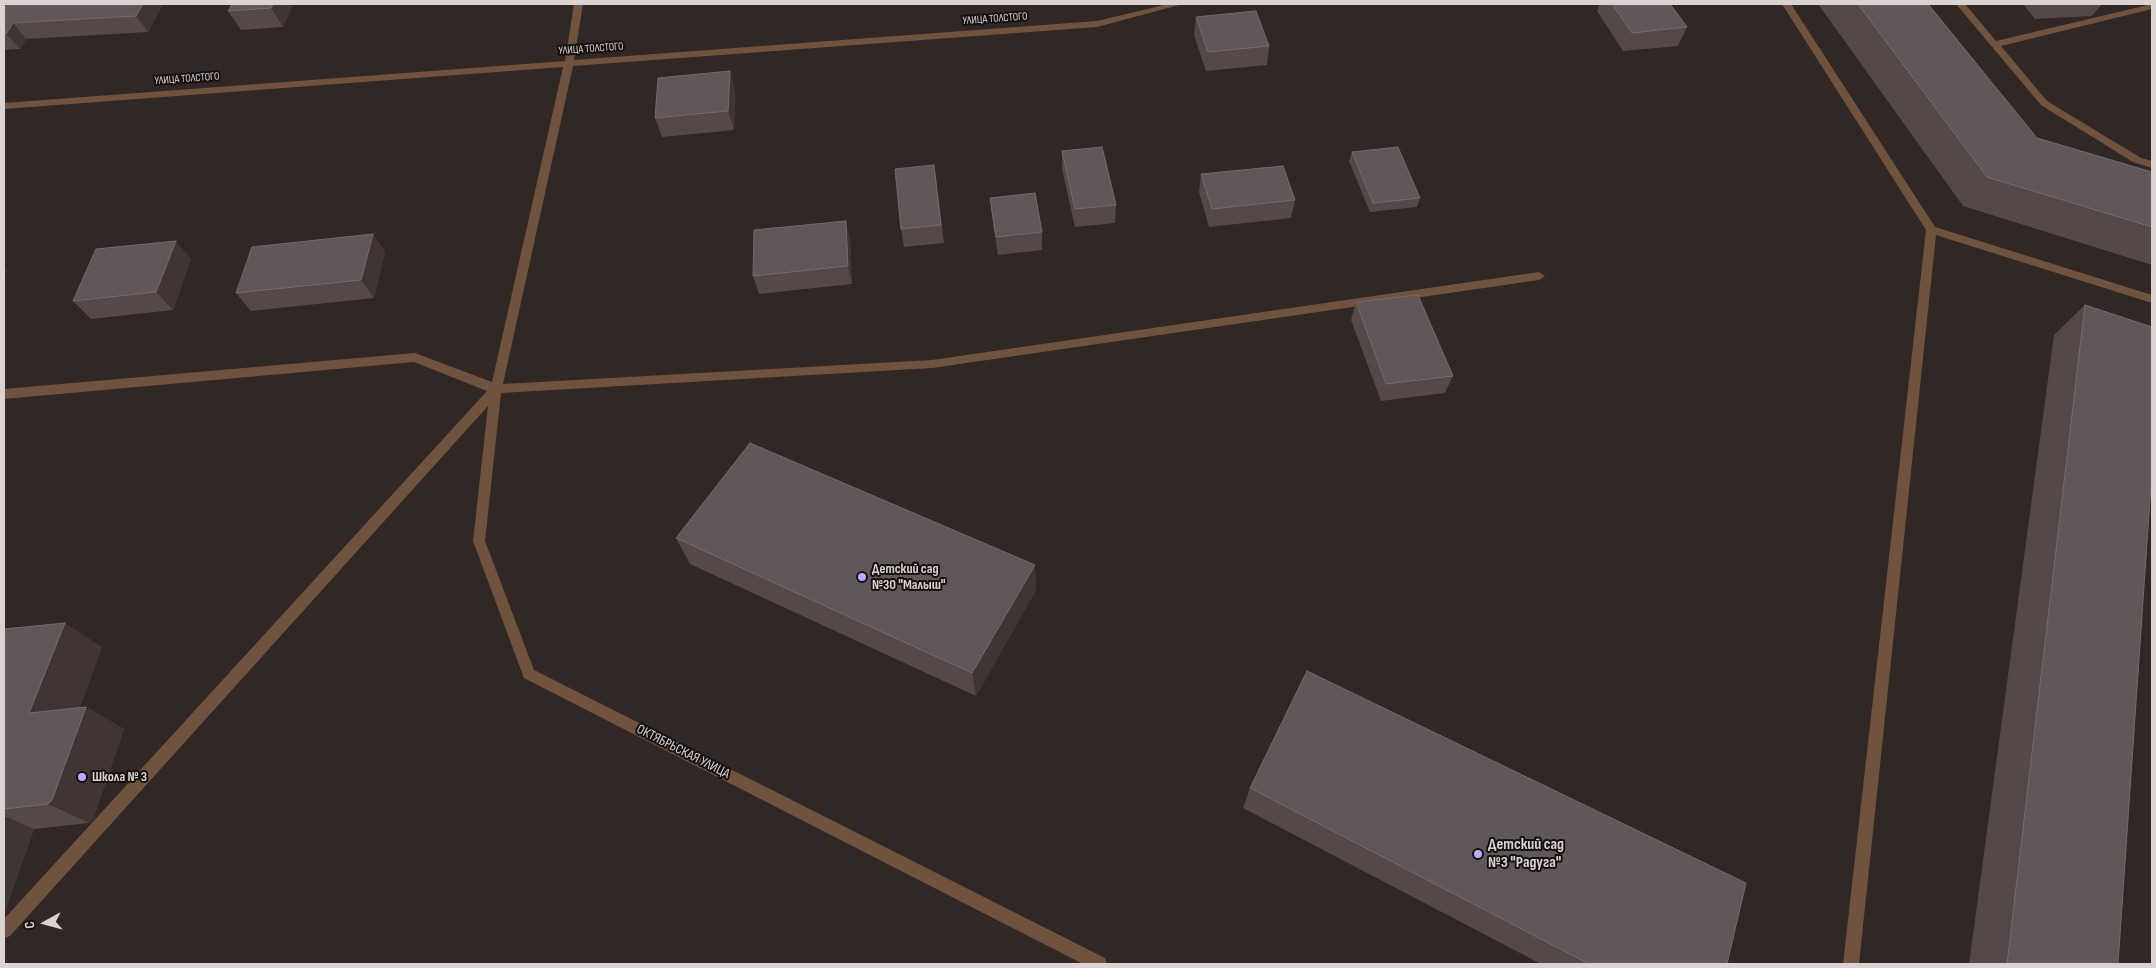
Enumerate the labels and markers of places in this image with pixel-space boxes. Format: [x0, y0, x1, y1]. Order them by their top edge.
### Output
place label: Детский сад №30 "Малыш" [872, 561, 946, 594]
marker: Детский сад №30 "Малыш" [856, 571, 868, 583]
place label: Школа № 3 [92, 769, 147, 785]
marker: Школа № 3 [76, 771, 88, 783]
place label: Детский сад №3 "Радуга" [1488, 835, 1564, 873]
marker: Детский сад №3 "Радуга" [1472, 848, 1484, 860]

